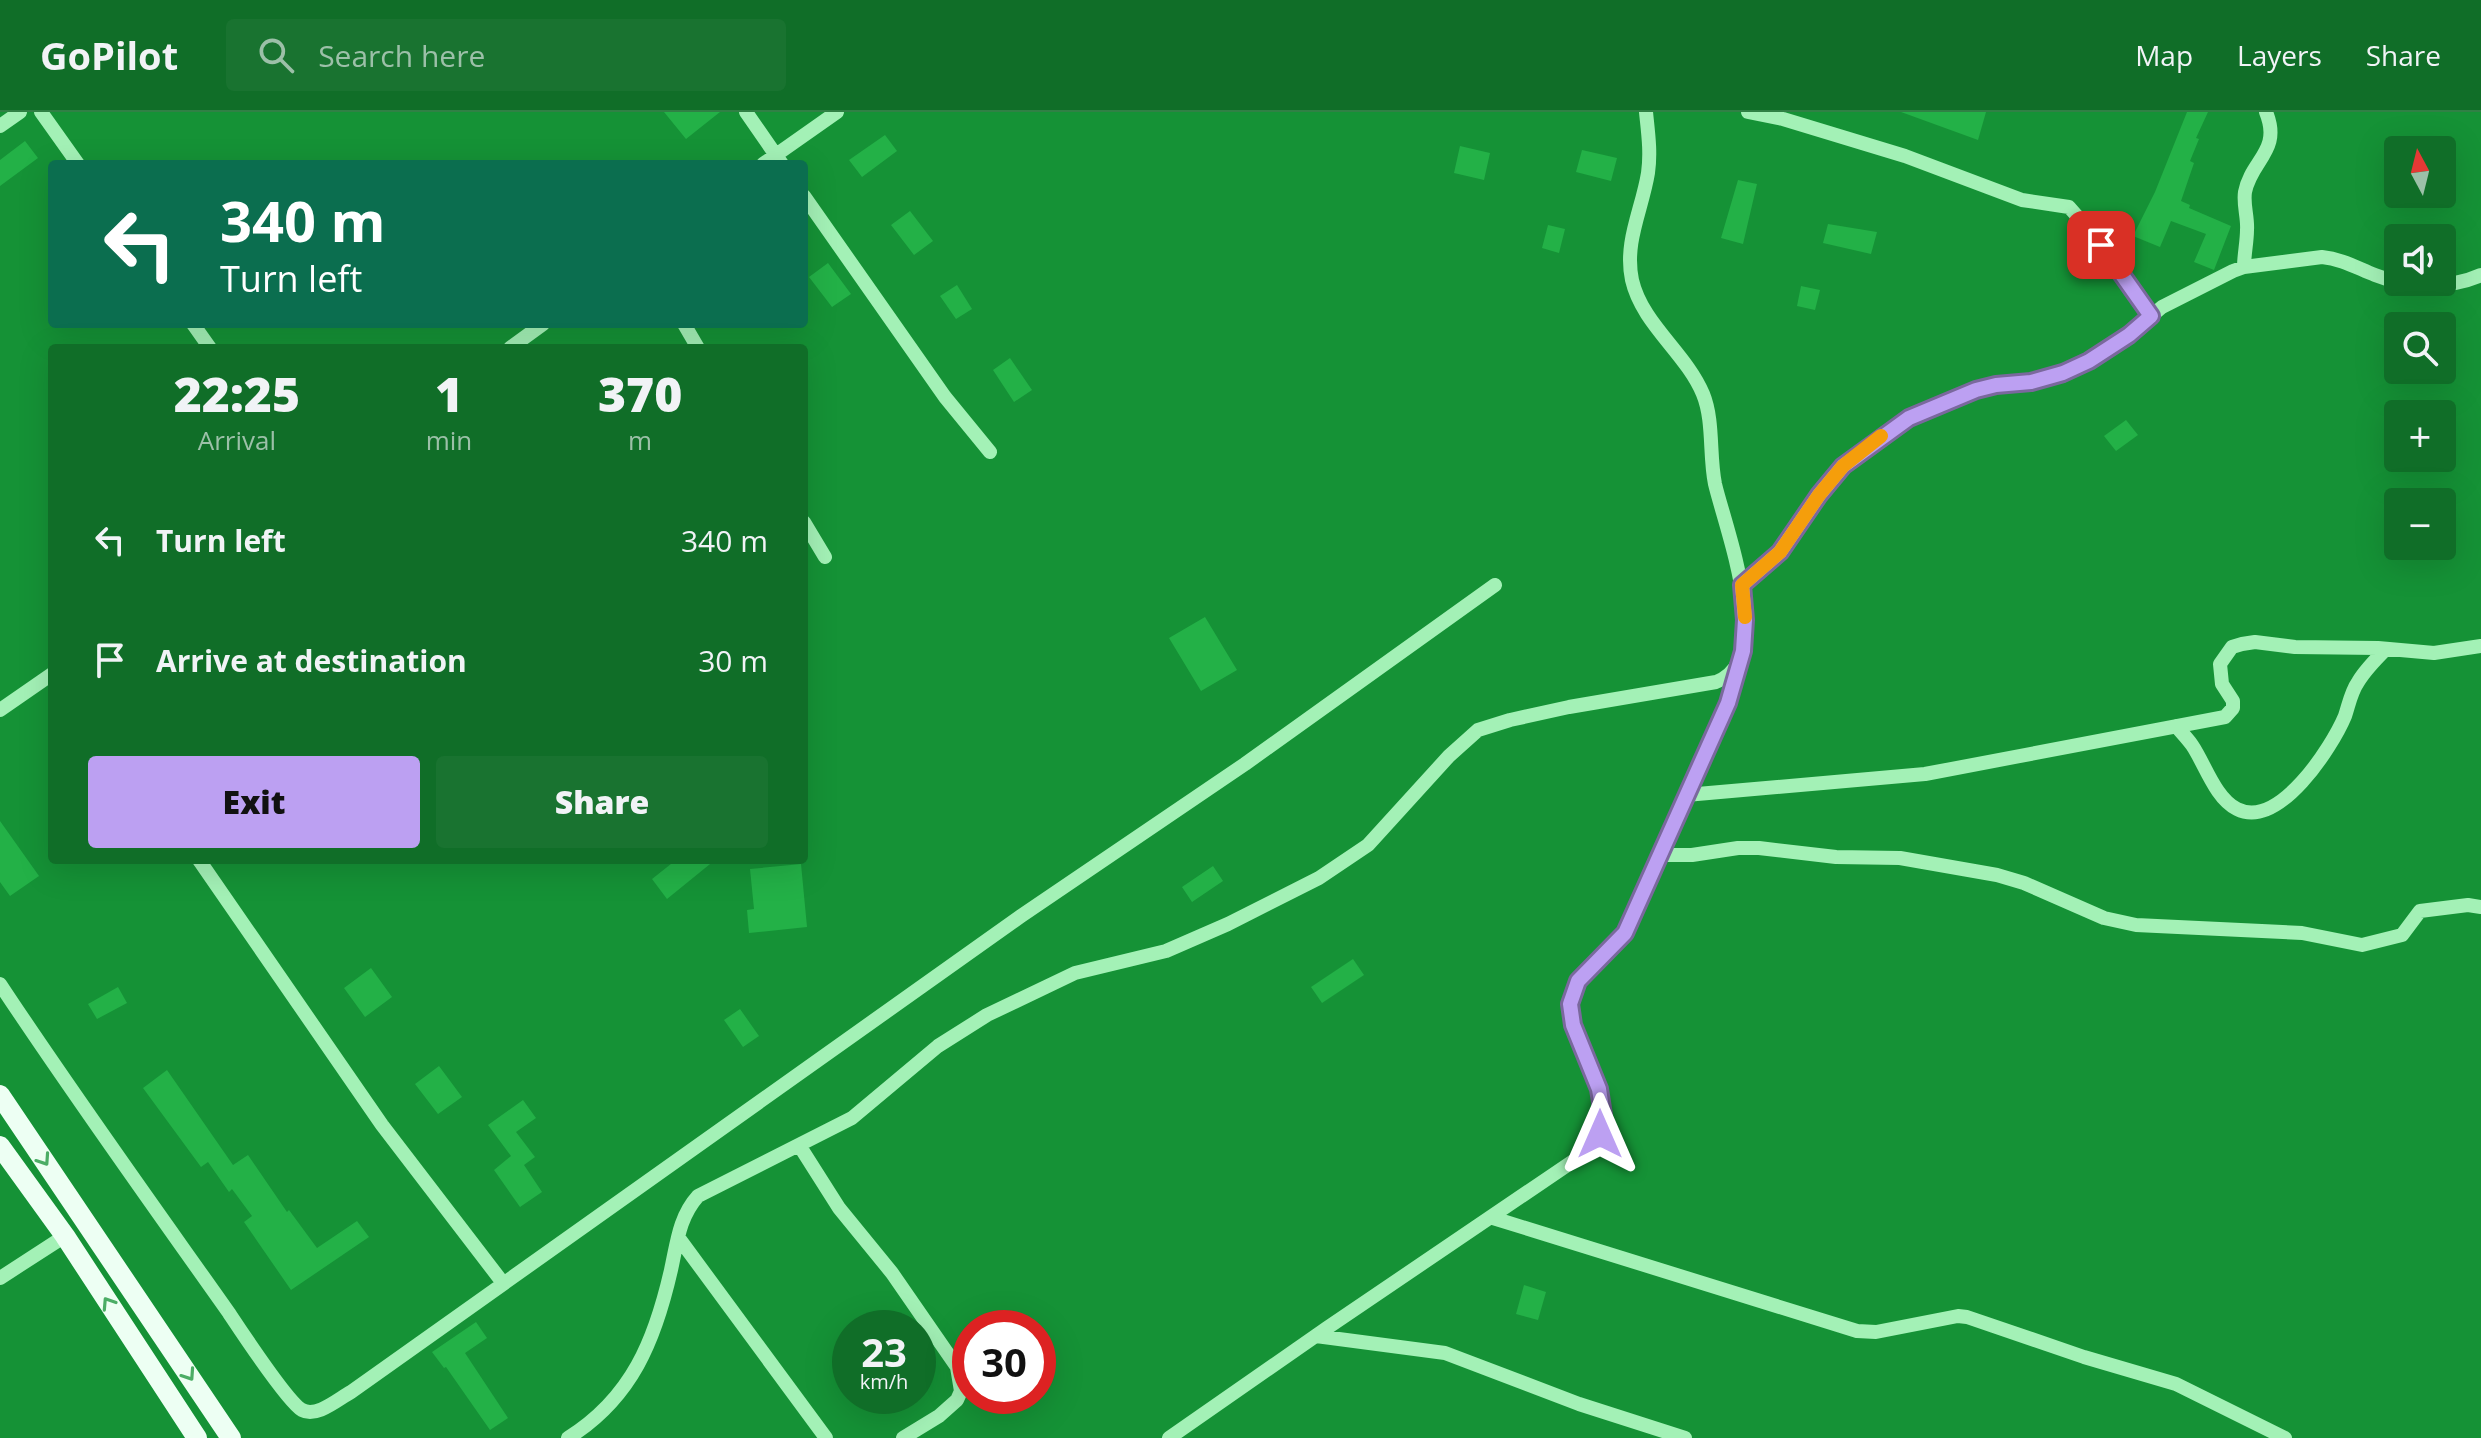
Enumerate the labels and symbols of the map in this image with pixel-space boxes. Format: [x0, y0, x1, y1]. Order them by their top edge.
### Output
north arrow [2384, 136, 2456, 208]
pin [2067, 211, 2135, 279]
position arrow [1558, 1092, 1642, 1176]
one-way arrow [34, 1151, 49, 1165]
one-way arrow [103, 1297, 118, 1311]
speed limit sign: 30 [952, 1310, 1056, 1414]
one-way arrow [179, 1367, 194, 1381]

